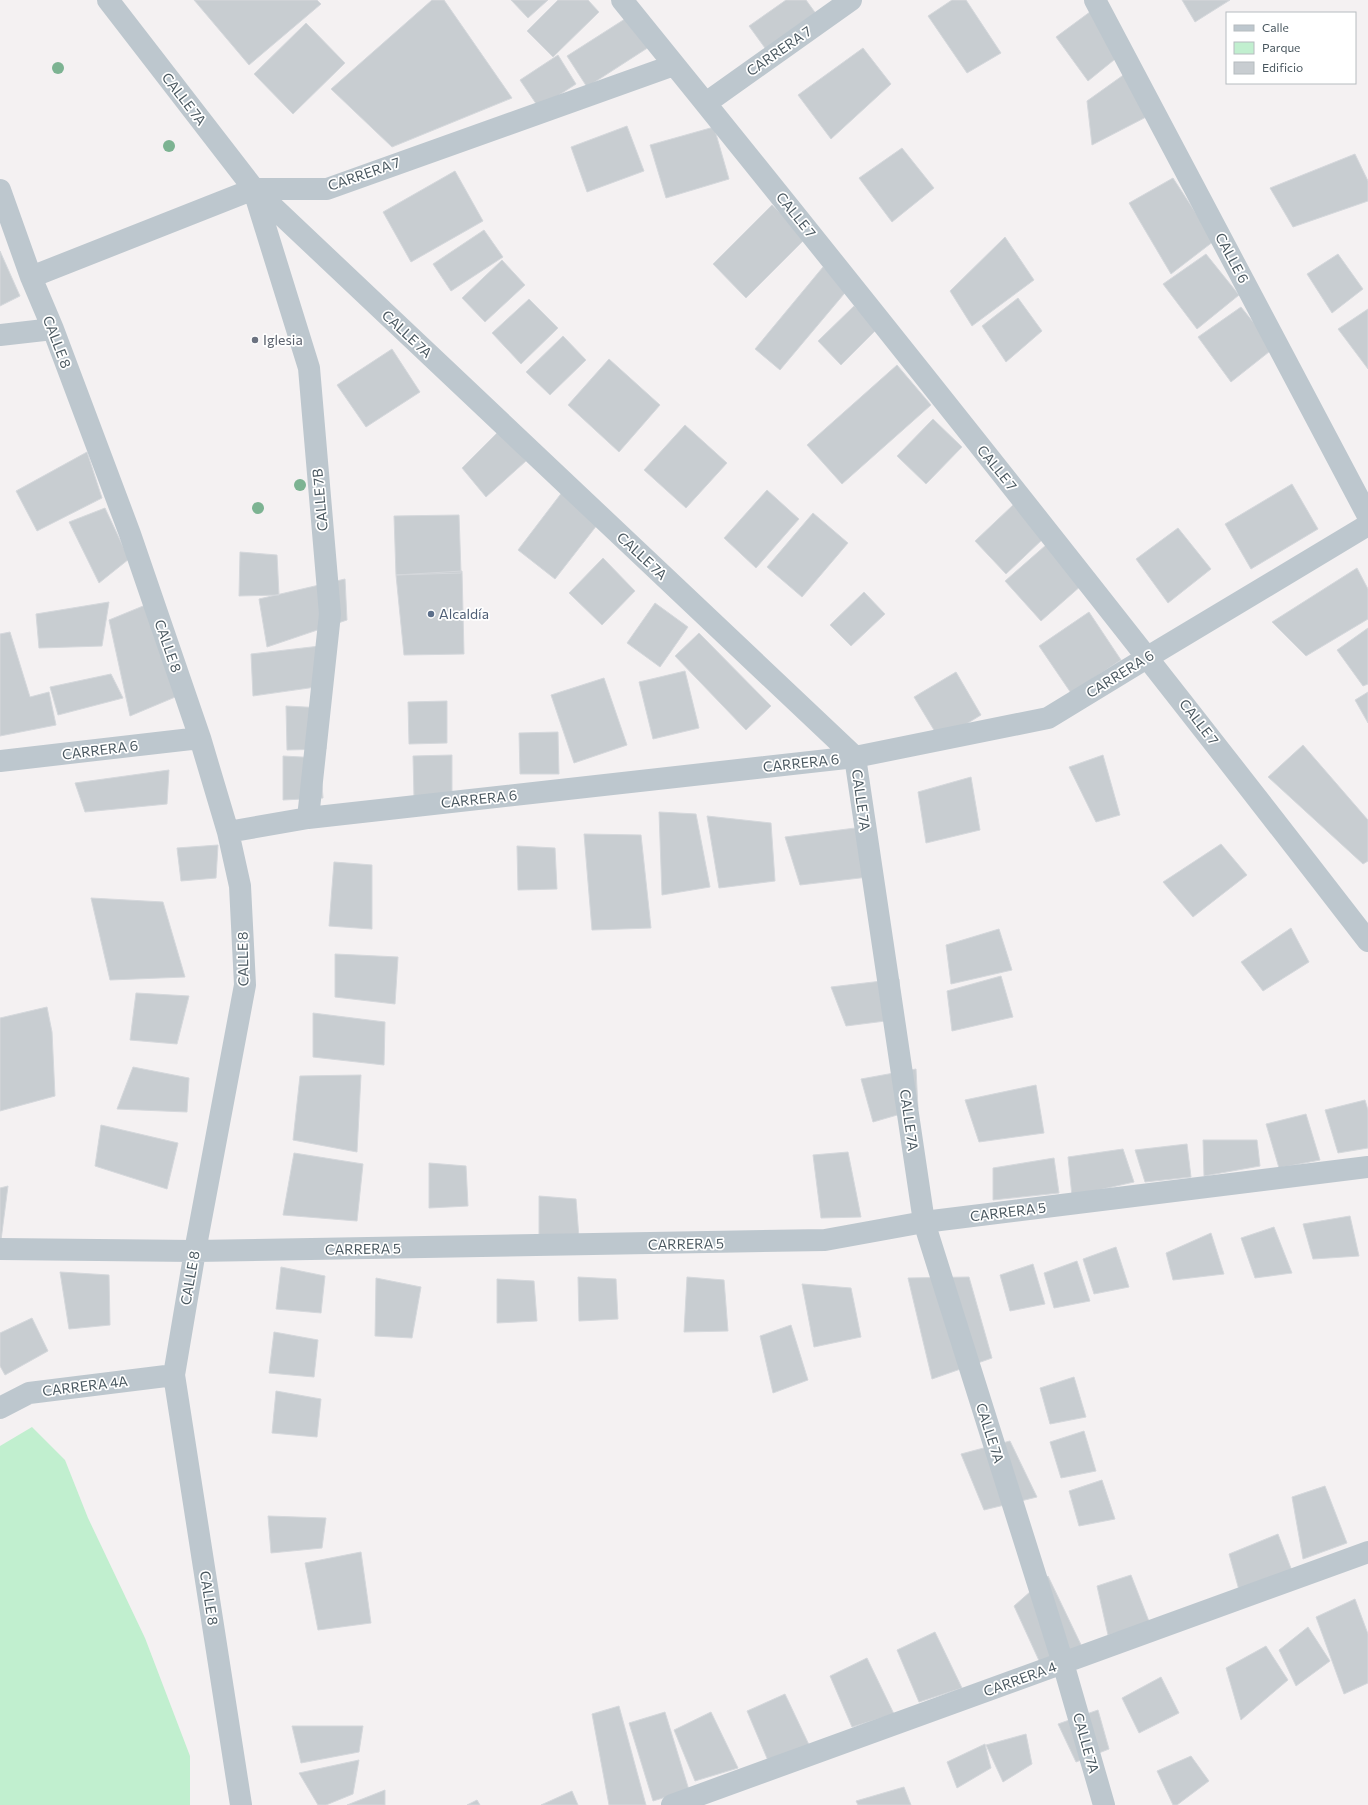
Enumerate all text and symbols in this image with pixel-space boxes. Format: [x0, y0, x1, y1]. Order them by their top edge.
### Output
legend [1226, 12, 1356, 84]
text: Calle [1262, 20, 1289, 34]
street label: CARRERA 7 [743, 22, 814, 79]
text: Parque [1262, 40, 1300, 54]
text: Edificio [1262, 60, 1303, 74]
street label: CALLE 7A [159, 69, 210, 129]
street label: CARRERA 7 [325, 153, 402, 194]
street label: CALLE 7 [773, 188, 820, 241]
street label: CALLE 6 [1212, 230, 1253, 286]
street label: CALLE 7A [379, 306, 436, 361]
street label: CALLE 8 [40, 313, 75, 370]
place label: Iglesia [263, 331, 303, 348]
marker: Iglesia [250, 335, 260, 345]
street label: CALLE 7 [974, 441, 1021, 494]
street label: CALLE 7B [308, 468, 331, 532]
street label: CALLE 7A [614, 528, 671, 583]
place label: Alcaldía [439, 605, 489, 622]
marker: Alcaldía [426, 609, 436, 619]
street label: CALLE 8 [152, 617, 185, 675]
street label: CARRERA 6 [1083, 646, 1157, 701]
street label: CALLE 7 [1176, 695, 1223, 748]
street label: CARRERA 6 [61, 736, 139, 763]
street label: CARRERA 6 [762, 750, 840, 775]
street label: CALLE 7A [849, 768, 874, 832]
street label: CARRERA 6 [440, 786, 518, 811]
street label: CALLE 8 [234, 931, 251, 987]
street label: CALLE 7A [897, 1088, 922, 1152]
street label: CARRERA 5 [969, 1198, 1047, 1225]
street label: CARRERA 5 [648, 1234, 724, 1253]
street label: CARRERA 5 [325, 1239, 401, 1258]
street label: CALLE 8 [176, 1249, 203, 1306]
street label: CARRERA 4A [41, 1372, 129, 1399]
street label: CALLE 7A [973, 1401, 1008, 1465]
street label: CALLE 8 [197, 1570, 222, 1626]
street label: CARRERA 4 [981, 1657, 1059, 1700]
street label: CALLE 7A [1070, 1711, 1103, 1775]

